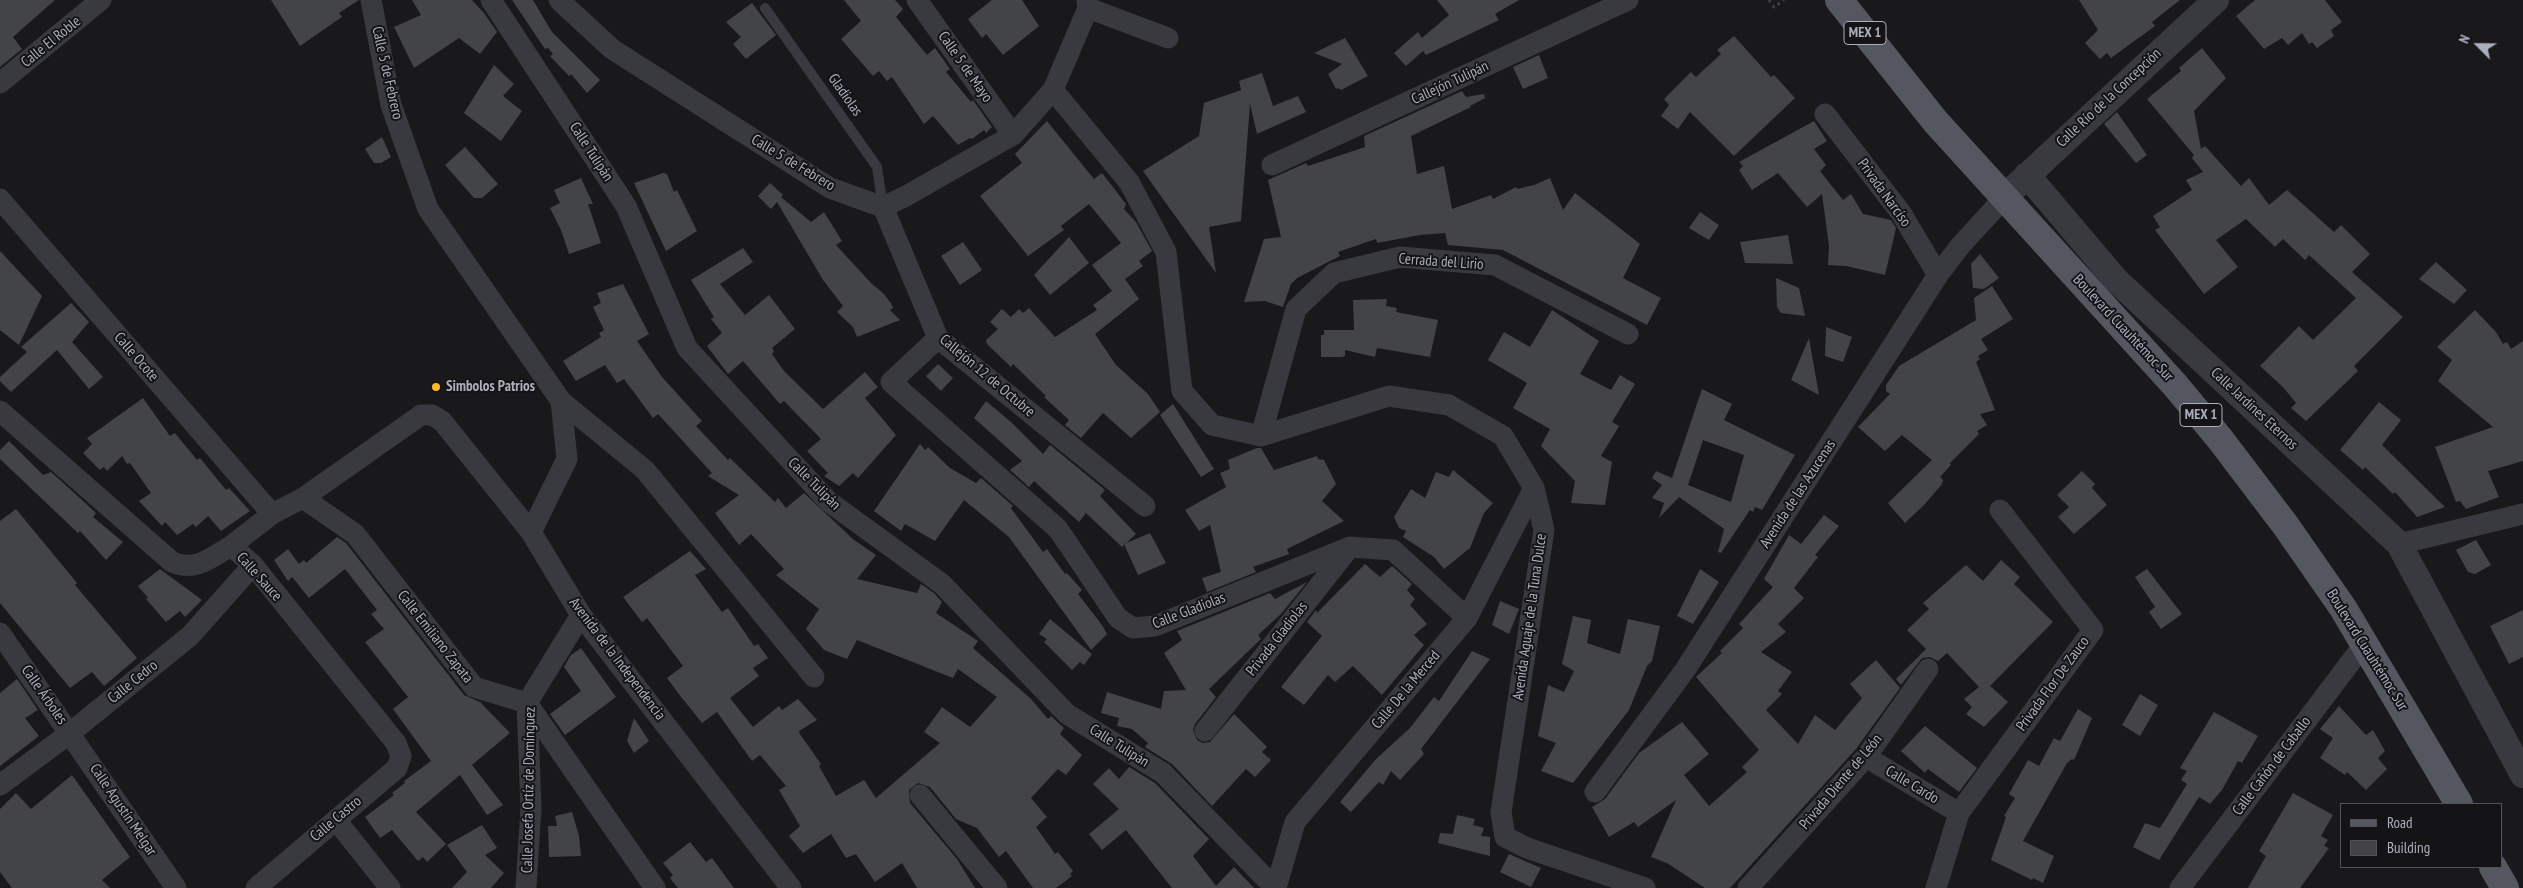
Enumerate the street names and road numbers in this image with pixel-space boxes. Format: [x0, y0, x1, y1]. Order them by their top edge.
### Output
street label: Calle El Roble [18, 13, 84, 71]
road number: MEX 1 [1844, 22, 1886, 44]
street label: Calle 5 de Febrero [368, 25, 406, 121]
street label: Calle 5 de Mayo [934, 28, 996, 106]
street label: Calle Río de la Concepción [2053, 45, 2165, 151]
street label: Callejón Tulipán [1409, 57, 1491, 109]
street label: Gladiolas [824, 70, 866, 120]
street label: Calle Tulipán [565, 119, 617, 185]
street label: Calle 5 de Febrero [748, 131, 838, 195]
street label: Privada Narcíso [1853, 156, 1915, 230]
street label: Cerrada del Lirio [1398, 250, 1484, 274]
street label: Boulevard Cuauhtémoc Sur [2069, 271, 2177, 385]
street label: Calle Ocote [110, 329, 162, 385]
street label: Callejón 12 de Octubre [936, 331, 1038, 421]
street label: Calle Jardines Eternos [2207, 364, 2301, 454]
road number: MEX 1 [2180, 404, 2222, 426]
street label: Avenida de las Azucenas [1756, 436, 1840, 552]
street label: Calle Tulipán [784, 454, 844, 514]
street label: Avenida Aguaje de la Tuna Dulce [1509, 533, 1551, 701]
street label: Calle Sauce [232, 549, 286, 605]
street label: Boulevard Cuauhtémoc Sur [2322, 586, 2412, 714]
street label: Calle Emiliano Zapata [393, 587, 477, 687]
street label: Calle Gladiolas [1150, 589, 1228, 633]
street label: Avenida de la Independencia [565, 594, 669, 724]
street label: Privada Gladiolas [1243, 598, 1311, 680]
street label: Privada Flor De Zauco [2013, 633, 2093, 735]
street label: Calle De la Merced [1368, 647, 1444, 733]
street label: Calle Cedro [104, 657, 162, 707]
street label: Calle Árboles [17, 662, 71, 728]
street label: Calle Josefa Ortíz de Domínguez [519, 707, 539, 873]
street label: Calle Cañón de Caballo [2229, 713, 2315, 819]
street label: Calle Tulipán [1086, 721, 1152, 771]
street label: Privada Diente de León [1796, 731, 1886, 833]
street label: Calle Agustín Melgar [86, 761, 160, 859]
street label: Calle Cardo [1882, 762, 1942, 808]
street label: Calle Castro [307, 792, 365, 846]

